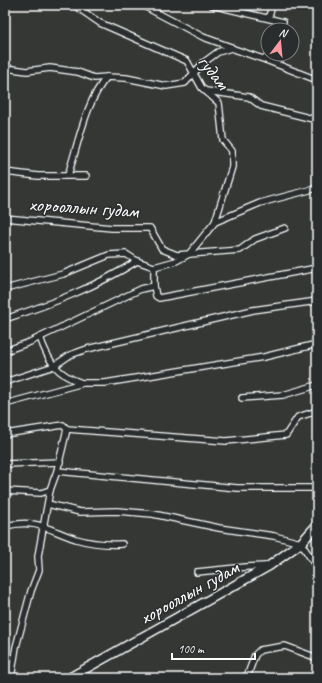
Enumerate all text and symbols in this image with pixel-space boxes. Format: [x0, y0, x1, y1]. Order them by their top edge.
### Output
north arrow [260, 22, 300, 62]
text: N [278, 25, 290, 41]
street label: гудам [192, 50, 236, 96]
street label: хорооллын гудам [28, 191, 141, 224]
street label: хорооллын гудам [135, 554, 245, 630]
scale bar [172, 635, 255, 661]
text: 100 m [178, 641, 205, 657]

